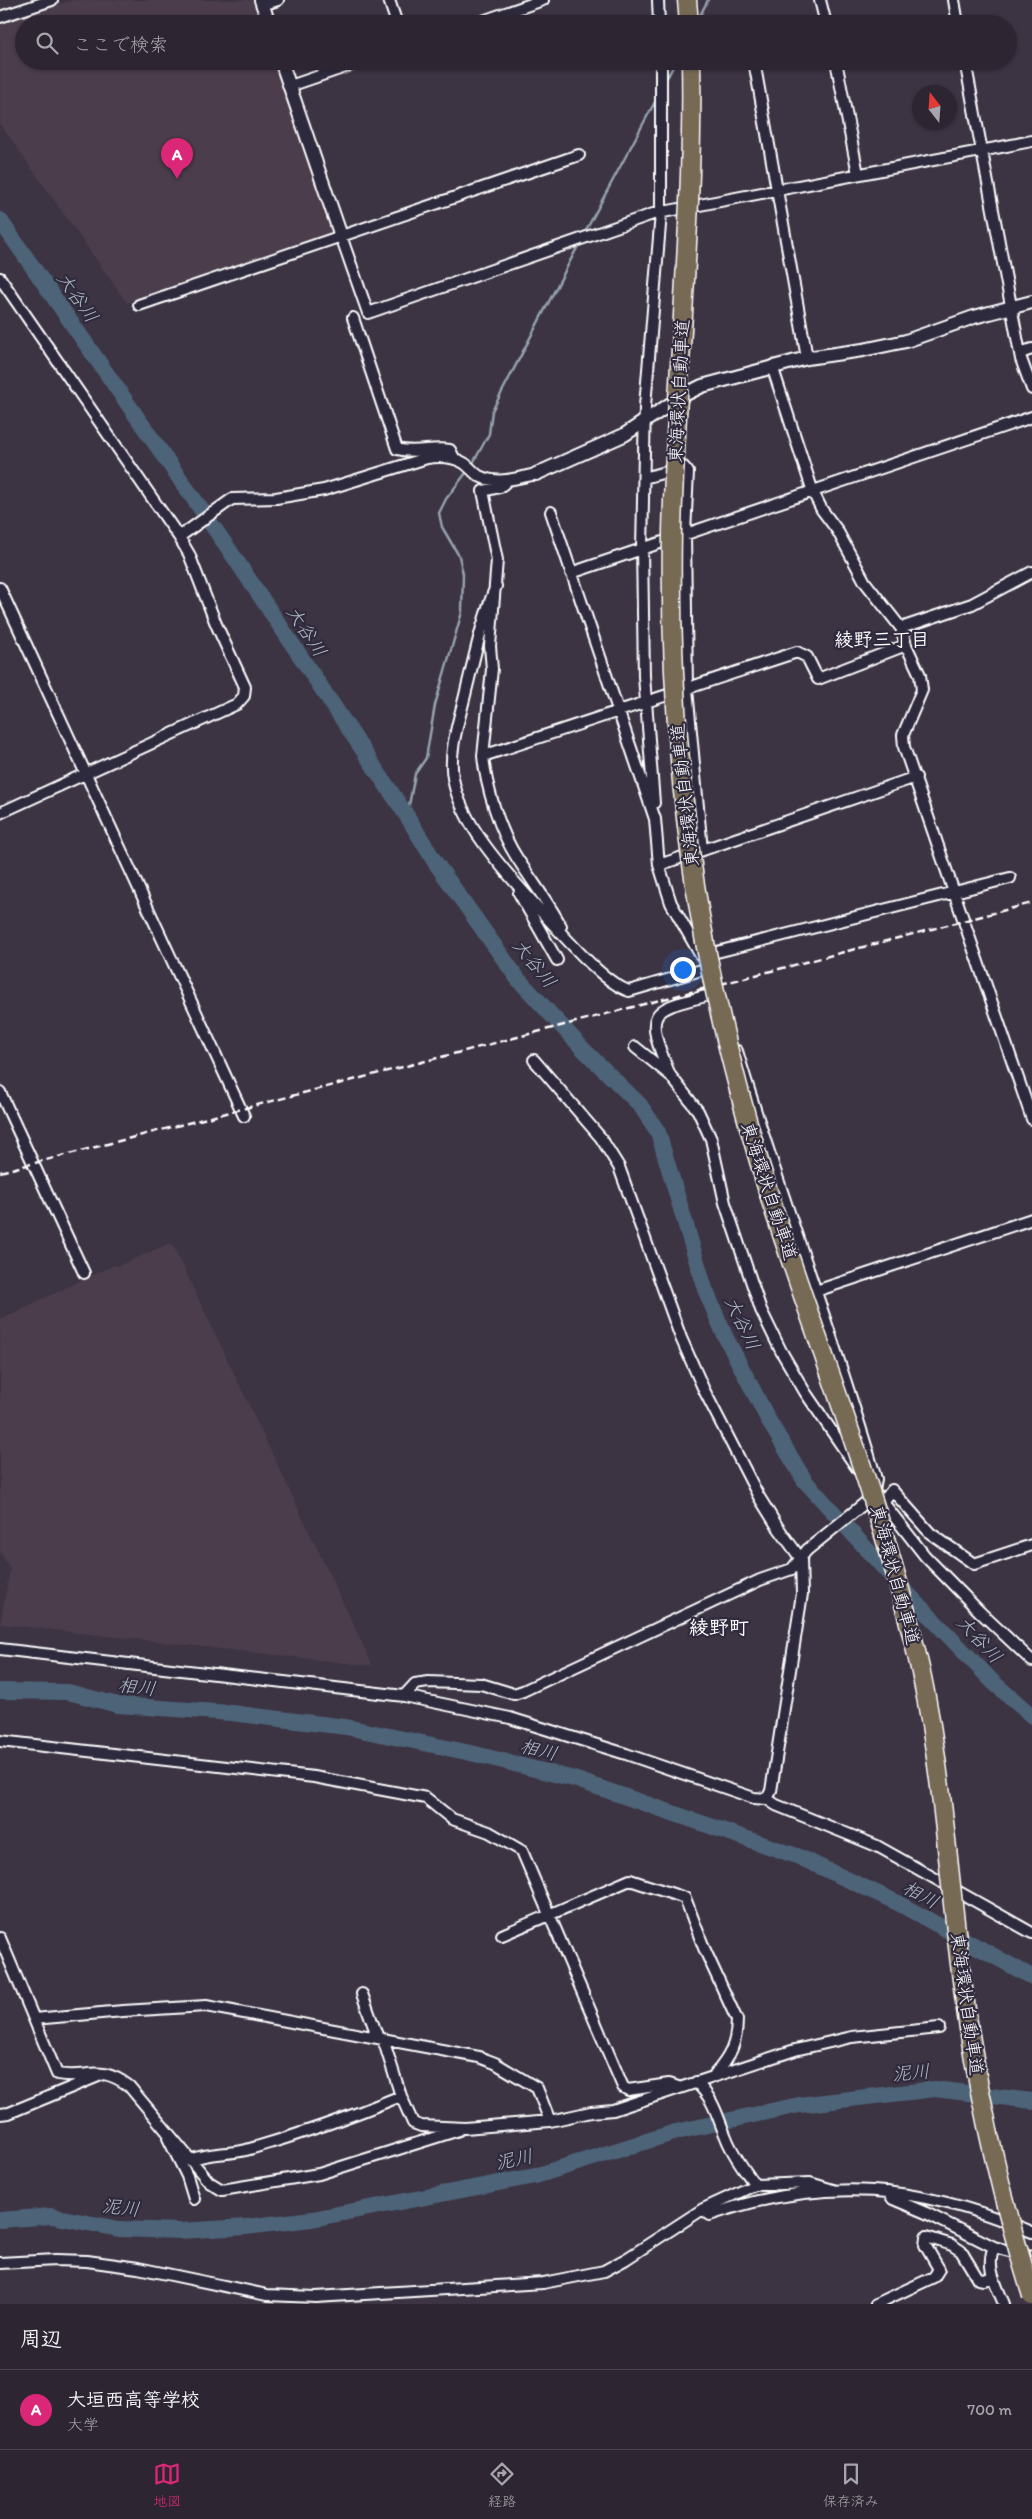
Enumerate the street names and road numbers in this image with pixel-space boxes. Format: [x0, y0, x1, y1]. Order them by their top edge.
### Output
street label: 東海環状自動車道 [664, 319, 694, 463]
street label: 東海環状自動車道 [667, 722, 703, 868]
street label: 東海環状自動車道 [736, 1119, 802, 1263]
street label: 東海環状自動車道 [866, 1503, 924, 1647]
street label: 東海環状自動車道 [946, 1931, 988, 2077]

